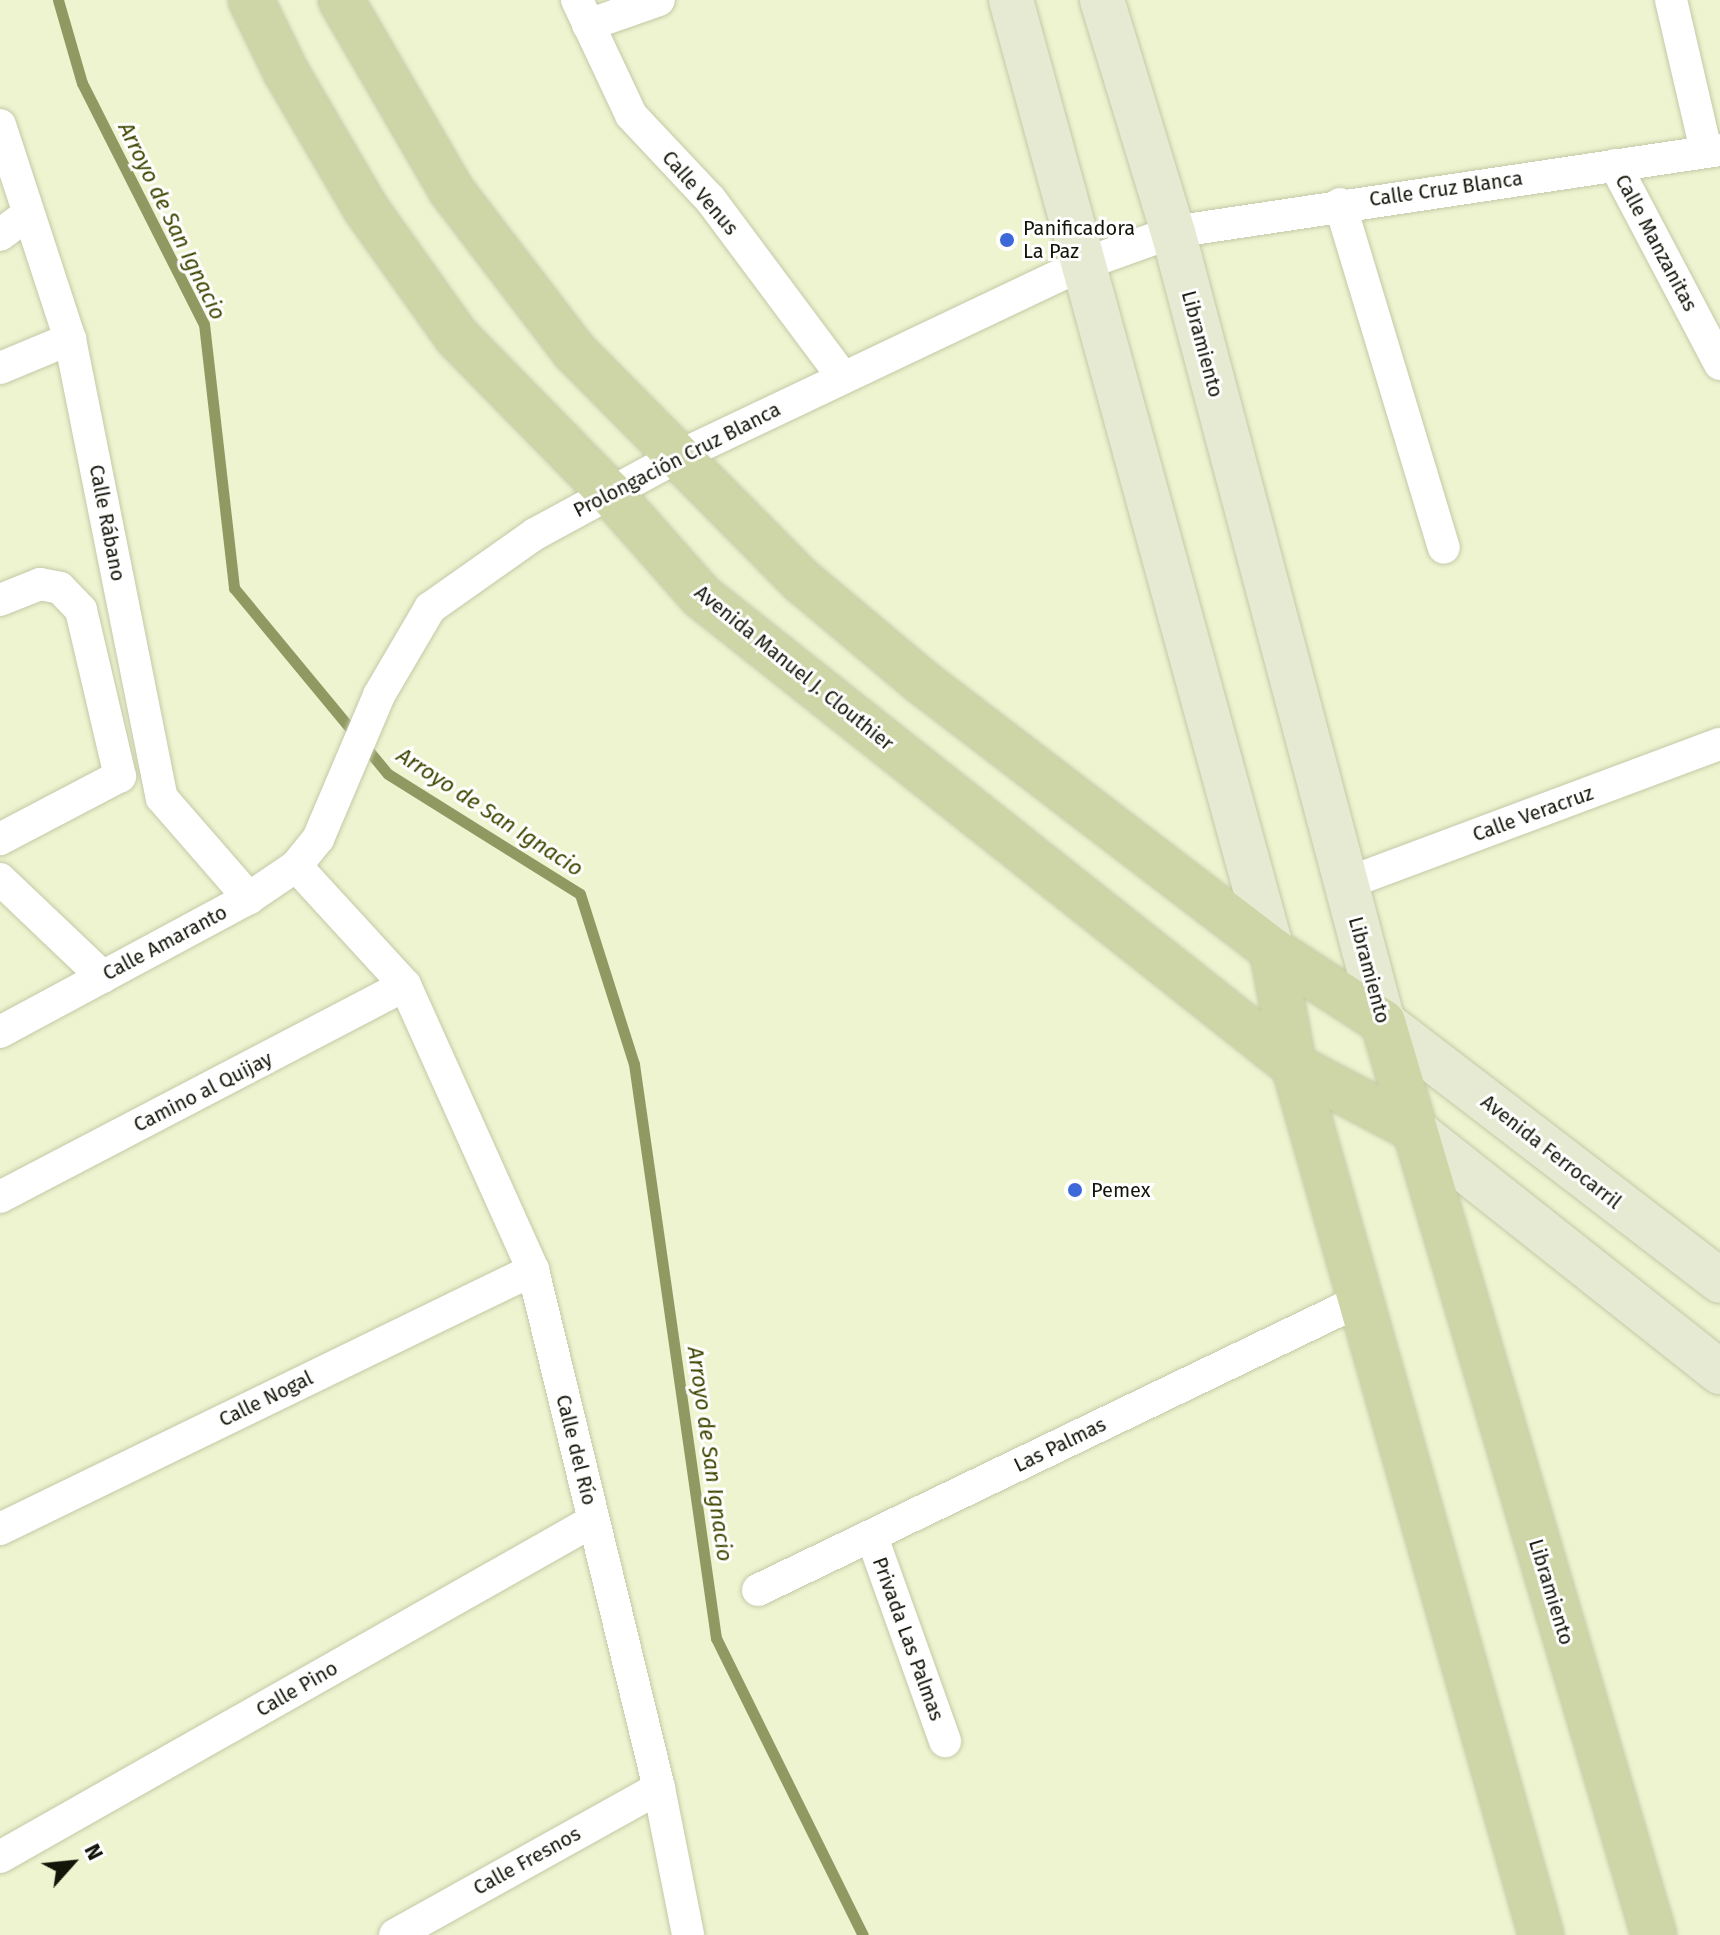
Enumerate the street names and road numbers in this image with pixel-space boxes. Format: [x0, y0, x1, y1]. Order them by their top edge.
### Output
street label: Calle Venus [657, 146, 743, 240]
street label: Calle Cruz Blanca [1368, 166, 1524, 212]
street label: Calle Manzanitas [1610, 171, 1702, 315]
street label: Libramiento [1176, 288, 1228, 400]
street label: Prolongación Cruz Blanca [570, 397, 784, 523]
street label: Calle Rábano [84, 463, 130, 583]
street label: Avenida Manuel J. Clouthier [690, 580, 898, 756]
street label: Calle Veracruz [1469, 781, 1597, 847]
street label: Calle Amaranto [99, 900, 231, 986]
street label: Libramiento [1343, 914, 1395, 1026]
street label: Camino al Quijay [130, 1047, 276, 1137]
street label: Avenida Ferrocarril [1476, 1090, 1626, 1214]
street label: Calle Nogal [215, 1366, 317, 1432]
street label: Calle del Río [551, 1392, 601, 1508]
street label: Las Palmas [1010, 1412, 1110, 1478]
street label: Libramiento [1524, 1536, 1578, 1648]
street label: Privada Las Palmas [867, 1554, 949, 1724]
street label: Calle Pino [252, 1656, 342, 1722]
street label: Calle Fresnos [469, 1822, 585, 1900]

